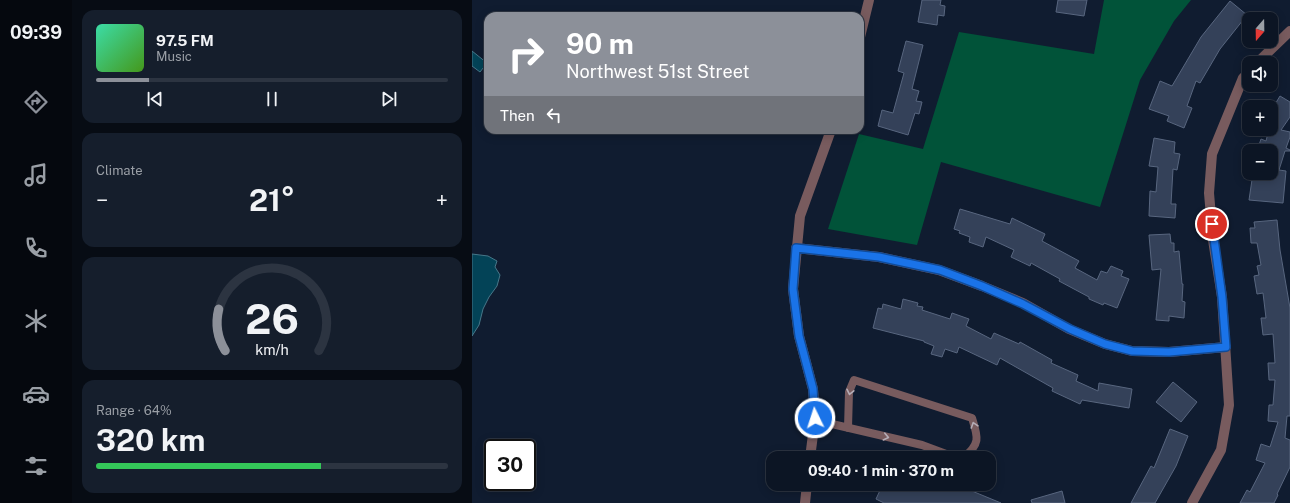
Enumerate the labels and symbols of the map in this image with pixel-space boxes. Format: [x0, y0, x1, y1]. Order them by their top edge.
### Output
north arrow [1242, 12, 1278, 48]
pin [1195, 207, 1229, 241]
one-way arrow [847, 389, 855, 395]
position arrow [794, 397, 836, 439]
one-way arrow [970, 422, 979, 429]
one-way arrow [883, 432, 890, 440]
speed limit sign: 30 [484, 439, 536, 491]

